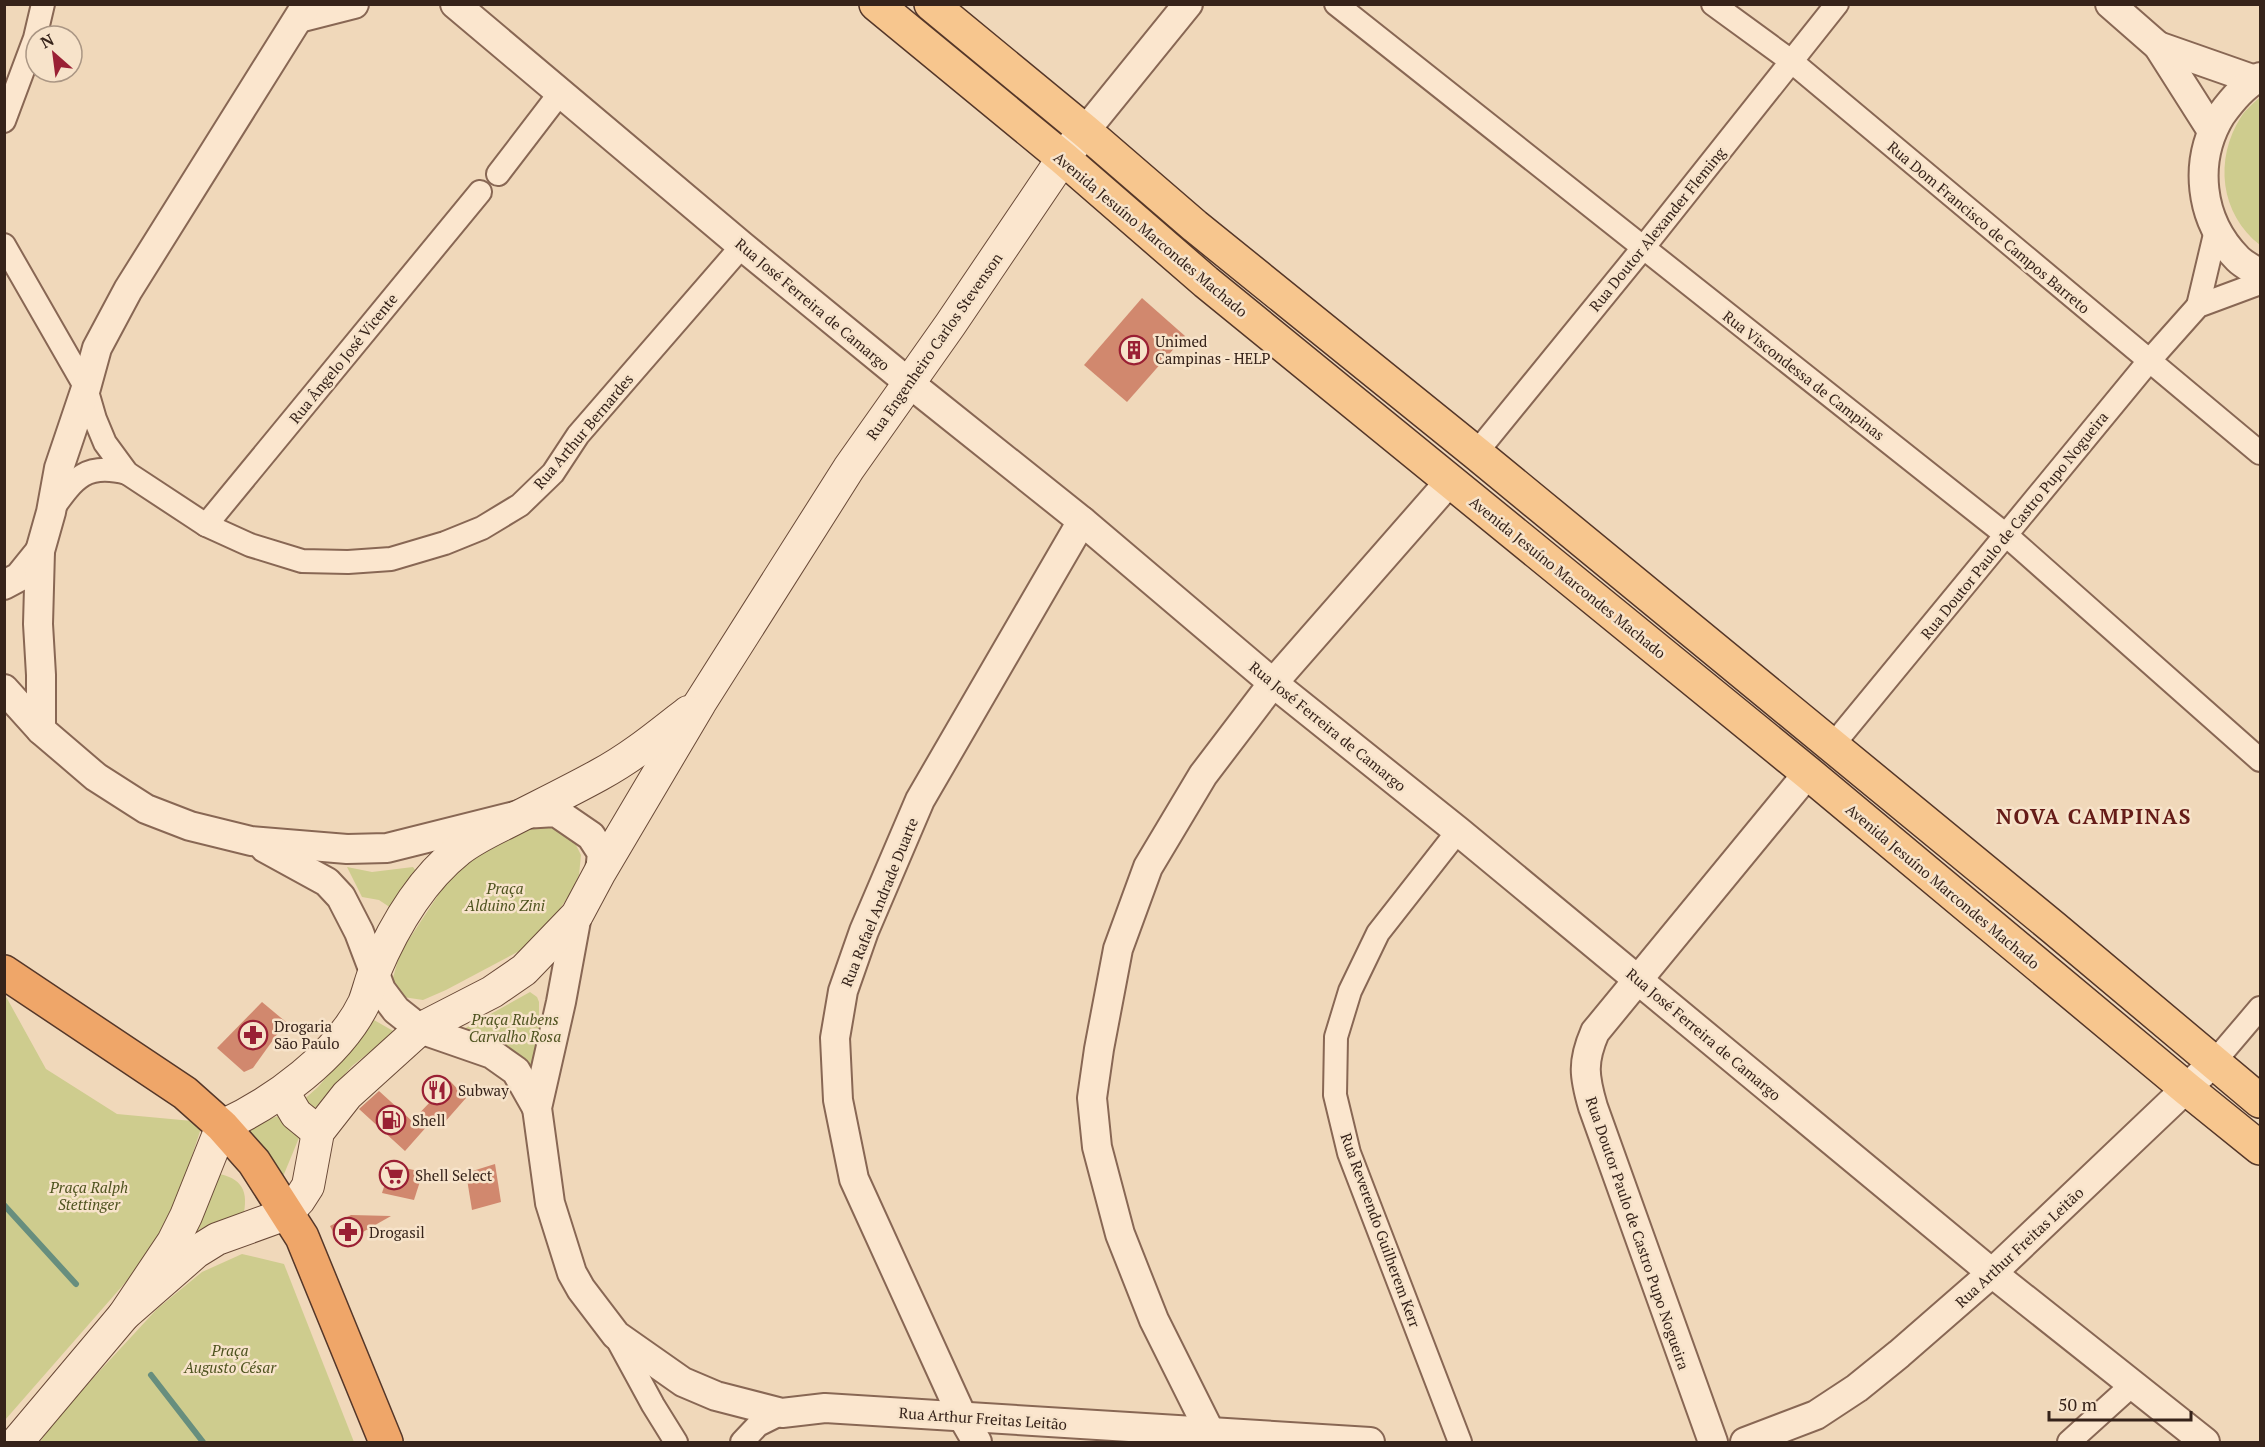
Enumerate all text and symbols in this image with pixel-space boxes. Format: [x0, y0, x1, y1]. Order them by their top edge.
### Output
north arrow [24, 24, 84, 84]
text: N [36, 28, 57, 53]
street label: Rua Dom Francisco de Campos Barreto [1884, 136, 2094, 318]
street label: Rua Doutor Alexander Fleming [1584, 142, 1730, 315]
street label: Avenida Jesuíno Marcondes Machado [1050, 147, 1252, 321]
street label: Rua José Ferreira de Camargo [732, 233, 894, 375]
street label: Rua Engenheiro Carlos Stevenson [861, 248, 1007, 444]
street label: Rua Ângelo José Vicente [284, 289, 402, 427]
street label: Rua Viscondessa de Campinas [1719, 306, 1889, 444]
place label: Unimed Campinas - HELP [1155, 331, 1271, 368]
building icon: Unimed Campinas - HELP [1118, 334, 1150, 366]
street label: Rua Arthur Bernardes [529, 369, 637, 493]
street label: Rua Doutor Paulo de Castro Pupo Nogueira [1916, 407, 2112, 643]
street label: Avenida Jesuíno Marcondes Machado [1466, 492, 1670, 662]
street label: Rua José Ferreira de Camargo [1246, 657, 1410, 795]
street label: Avenida Jesuíno Marcondes Machado [1842, 799, 2044, 973]
district label: NOVA CAMPINAS [1996, 802, 2192, 830]
street label: Rua Rafael Andrade Duarte [836, 815, 922, 989]
park label: Praça Alduino Zini [464, 878, 546, 915]
street label: Rua José Ferreira de Camargo [1623, 963, 1785, 1105]
park label: Praça Rubens Carvalho Rosa [469, 1009, 561, 1046]
place label: Drogaria São Paulo [274, 1016, 339, 1053]
pharmacy icon: Drogaria São Paulo [237, 1019, 269, 1051]
restaurant icon: Subway [421, 1074, 453, 1106]
place label: Subway [458, 1080, 509, 1100]
street label: Rua Doutor Paulo de Castro Pupo Nogueira [1582, 1094, 1694, 1373]
fuel station icon: Shell [375, 1104, 407, 1136]
place label: Shell [412, 1110, 445, 1130]
street label: Rua Reverendo Guilherem Kerr [1336, 1130, 1426, 1330]
supermarket icon: Shell Select [378, 1159, 410, 1191]
place label: Shell Select [415, 1165, 493, 1185]
park label: Praça Ralph Stettinger [49, 1177, 128, 1214]
street label: Rua Arthur Freitas Leitão [1951, 1182, 2087, 1312]
pharmacy icon: Drogasil [332, 1216, 364, 1248]
place label: Drogasil [369, 1222, 425, 1242]
park label: Praça Augusto César [183, 1340, 277, 1377]
scale bar [2049, 1384, 2192, 1422]
text: 50 m [2058, 1392, 2098, 1416]
street label: Rua Arthur Freitas Leitão [898, 1402, 1068, 1434]

